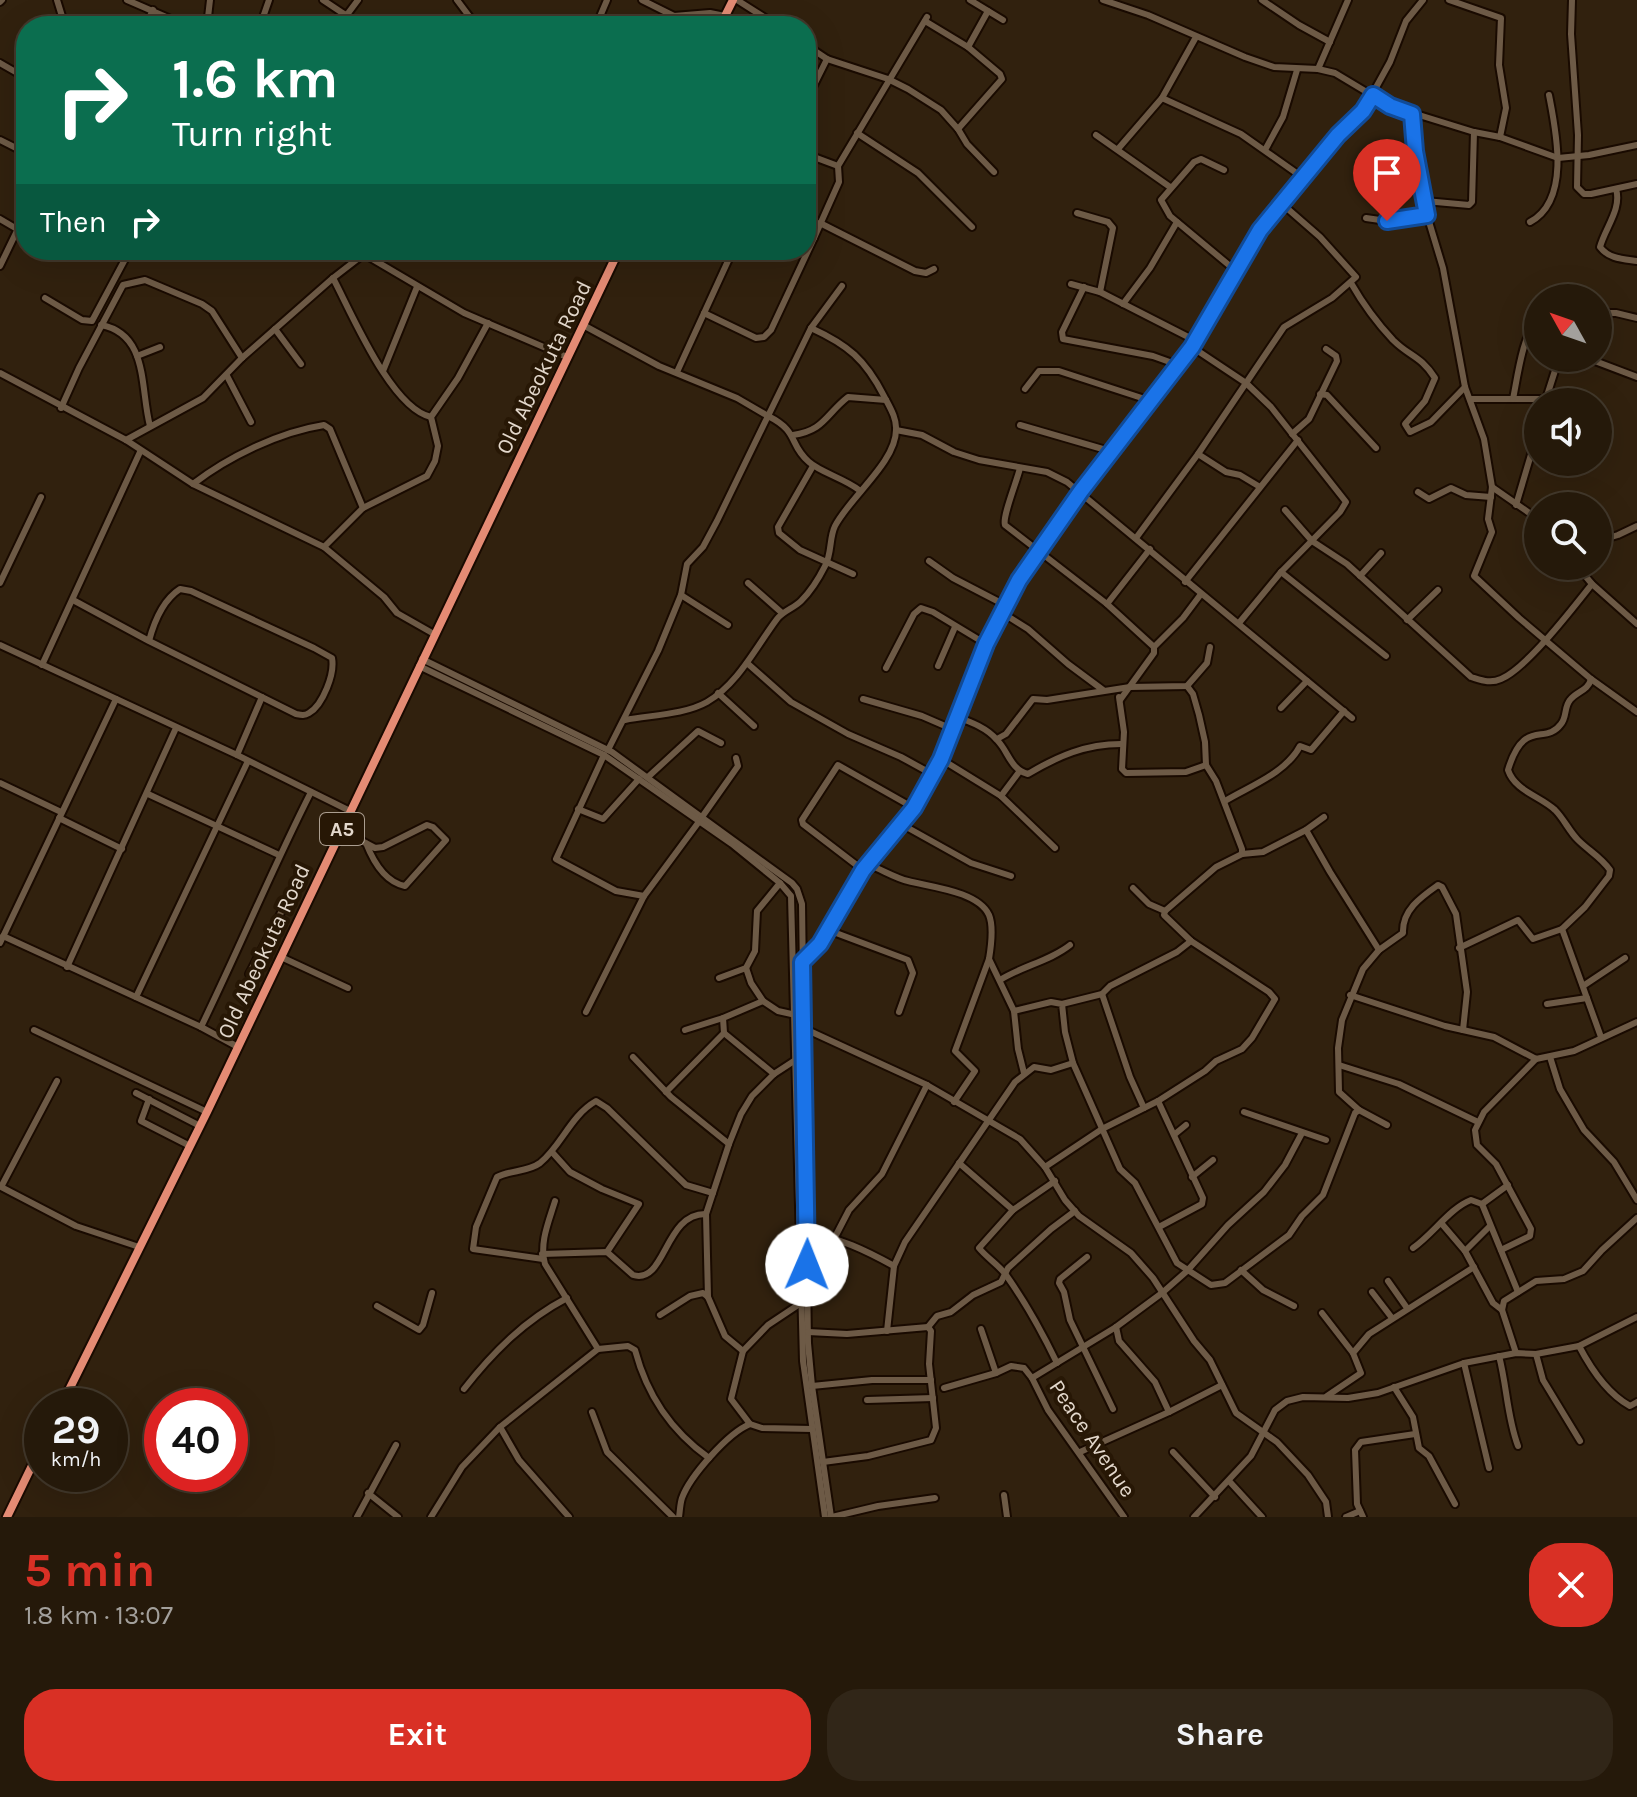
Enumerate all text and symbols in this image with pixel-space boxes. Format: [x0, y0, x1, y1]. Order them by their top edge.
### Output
text: 1.6 km [172, 46, 338, 111]
icon: right [40, 48, 144, 152]
text: Turn right [172, 113, 332, 155]
pin [1353, 139, 1421, 221]
icon: arrive [1365, 151, 1409, 195]
icon: right [123, 200, 167, 244]
text: Then [40, 204, 107, 240]
street label: Old Abeokuta Road [491, 277, 597, 458]
north arrow [1524, 284, 1612, 372]
map controls [1524, 284, 1612, 580]
button: sound [1524, 388, 1612, 476]
button: search [1524, 492, 1612, 580]
road number: A5 [320, 813, 364, 845]
street label: Old Abeokuta Road [212, 860, 316, 1043]
position arrow [765, 1223, 849, 1307]
street label: Peace Avenue [1043, 1375, 1141, 1502]
speed limit sign: 40 [144, 1388, 248, 1492]
text: 29 [52, 1406, 100, 1453]
text: km/h [51, 1448, 101, 1471]
text: 5 min [24, 1542, 155, 1598]
button: close [1529, 1543, 1613, 1627]
text: 1.8 km · 13:07 [24, 1600, 173, 1631]
button: Exit [24, 1689, 811, 1781]
button: Share [827, 1689, 1613, 1781]

